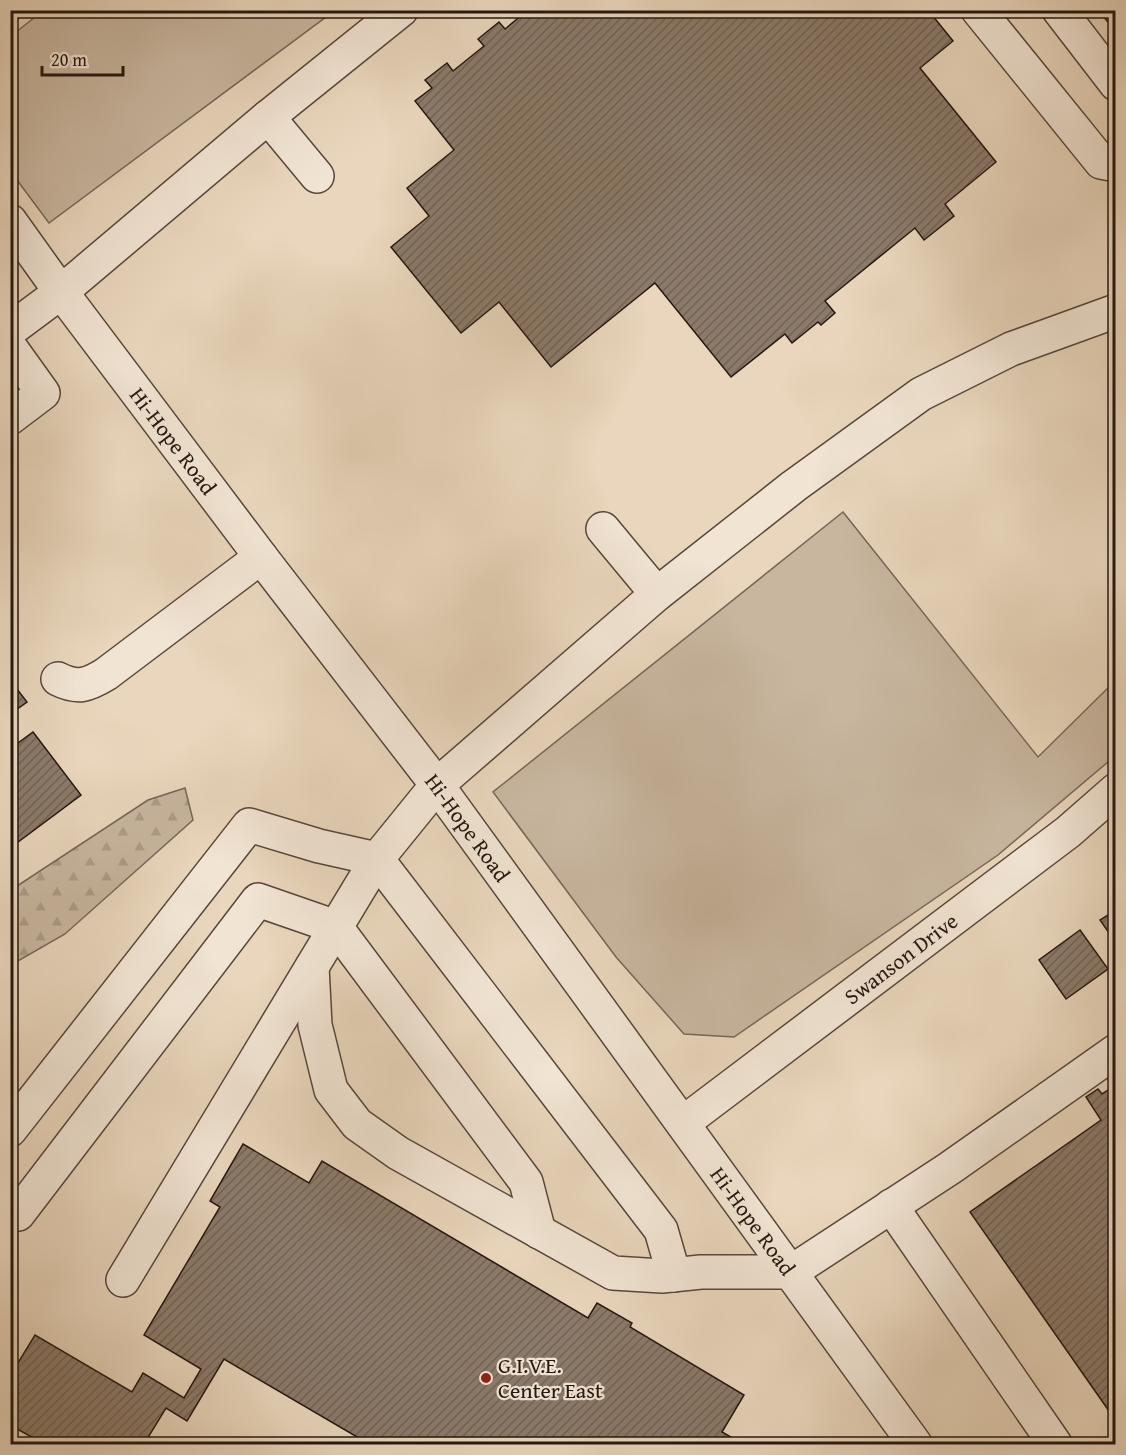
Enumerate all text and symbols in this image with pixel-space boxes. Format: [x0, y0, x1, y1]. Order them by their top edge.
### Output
scale bar [42, 39, 123, 77]
text: 20 m [51, 46, 87, 73]
street label: Hi-Hope Road [122, 380, 225, 502]
street label: Hi-Hope Road [418, 766, 518, 889]
street label: Swanson Drive [837, 905, 964, 1012]
street label: Hi-Hope Road [703, 1160, 804, 1282]
place label: G.I.V.E. Center East [498, 1349, 603, 1406]
marker: G.I.V.E. Center East [479, 1371, 493, 1385]

